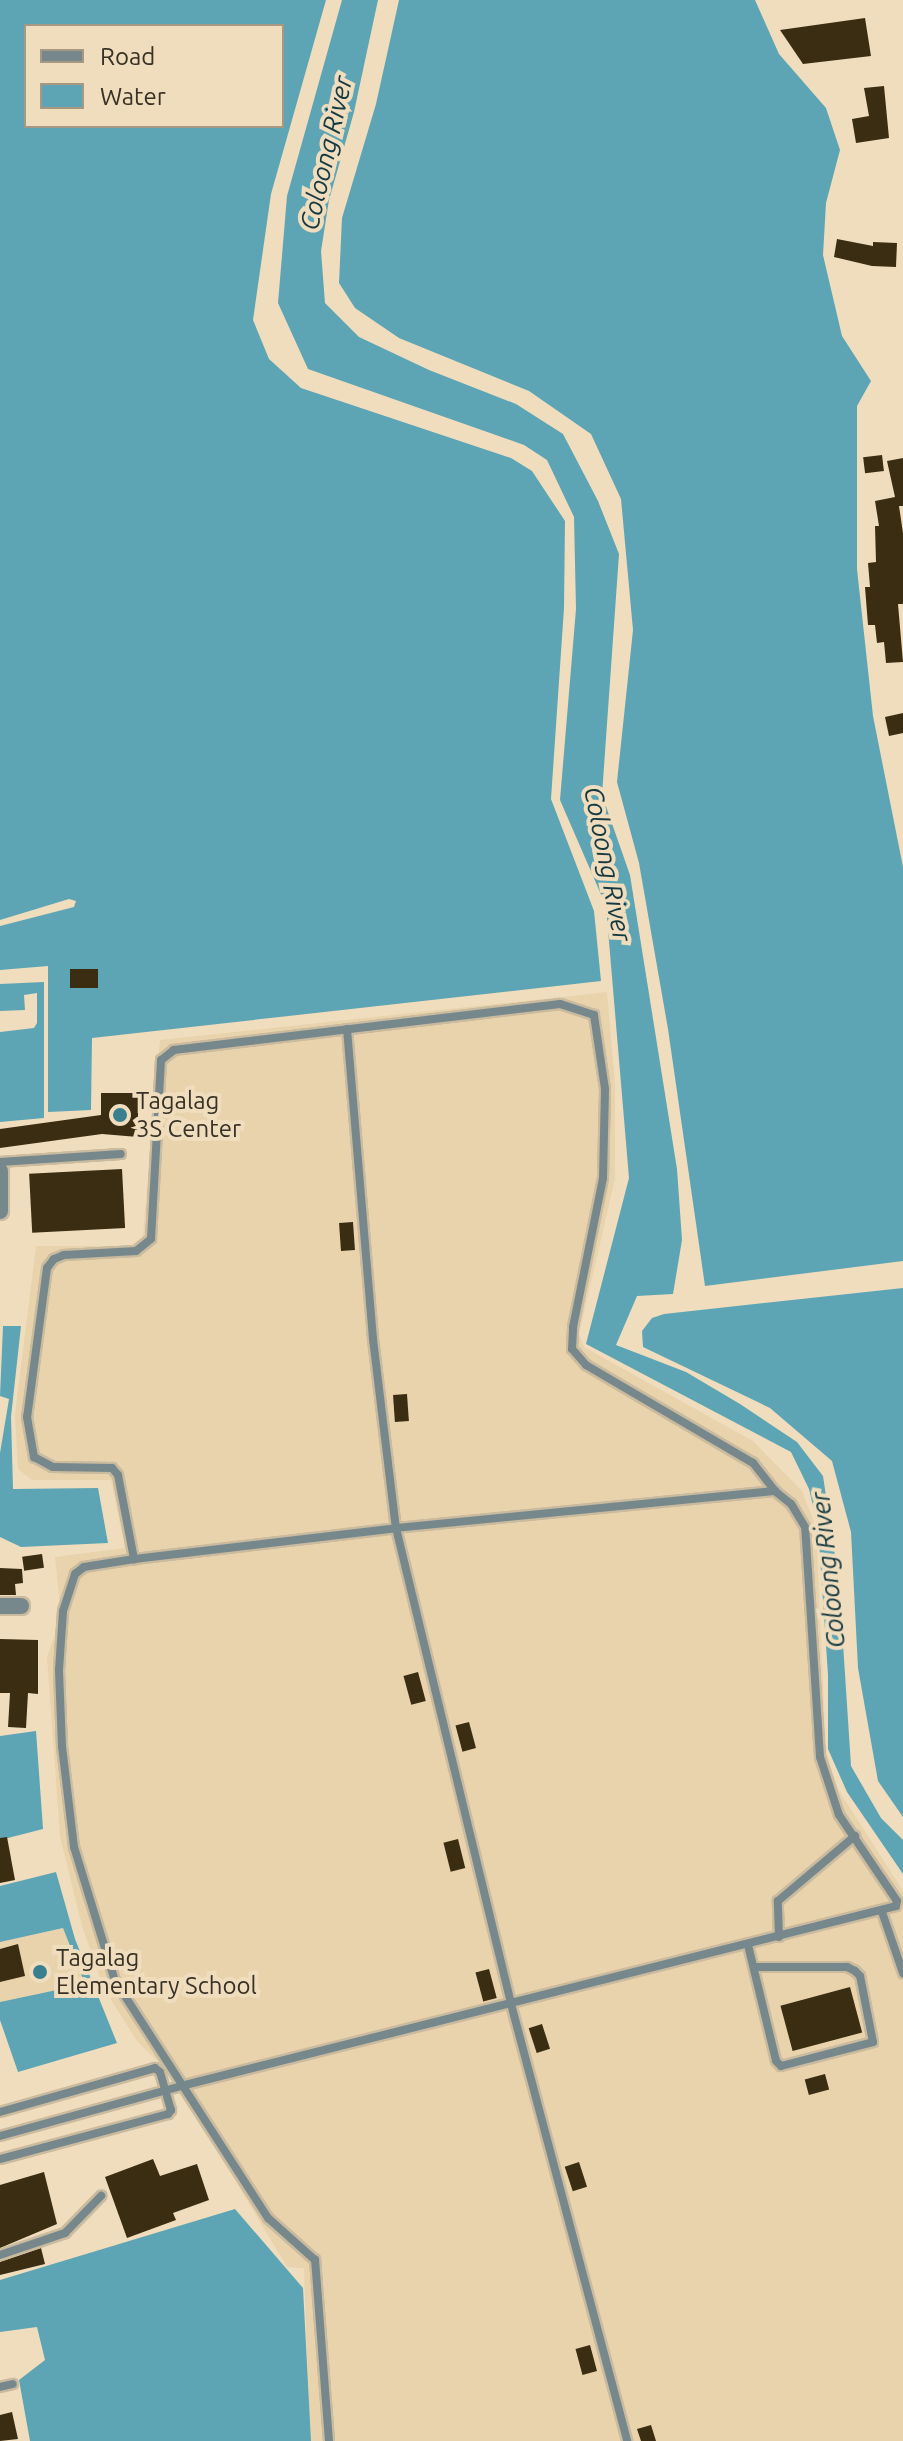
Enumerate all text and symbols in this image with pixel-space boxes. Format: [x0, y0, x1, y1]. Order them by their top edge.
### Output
legend [24, 24, 284, 128]
text: Road [100, 43, 155, 70]
water label: Coloong River [293, 73, 359, 233]
text: Water [100, 83, 166, 110]
water label: Coloong River [578, 784, 638, 944]
place label: Tagalag 3S Center [136, 1087, 241, 1143]
marker: Tagalag 3S Center [111, 1106, 129, 1124]
water label: Coloong River [804, 1490, 852, 1650]
place label: Tagalag Elementary School [56, 1944, 257, 2000]
marker: Tagalag Elementary School [31, 1963, 49, 1981]

